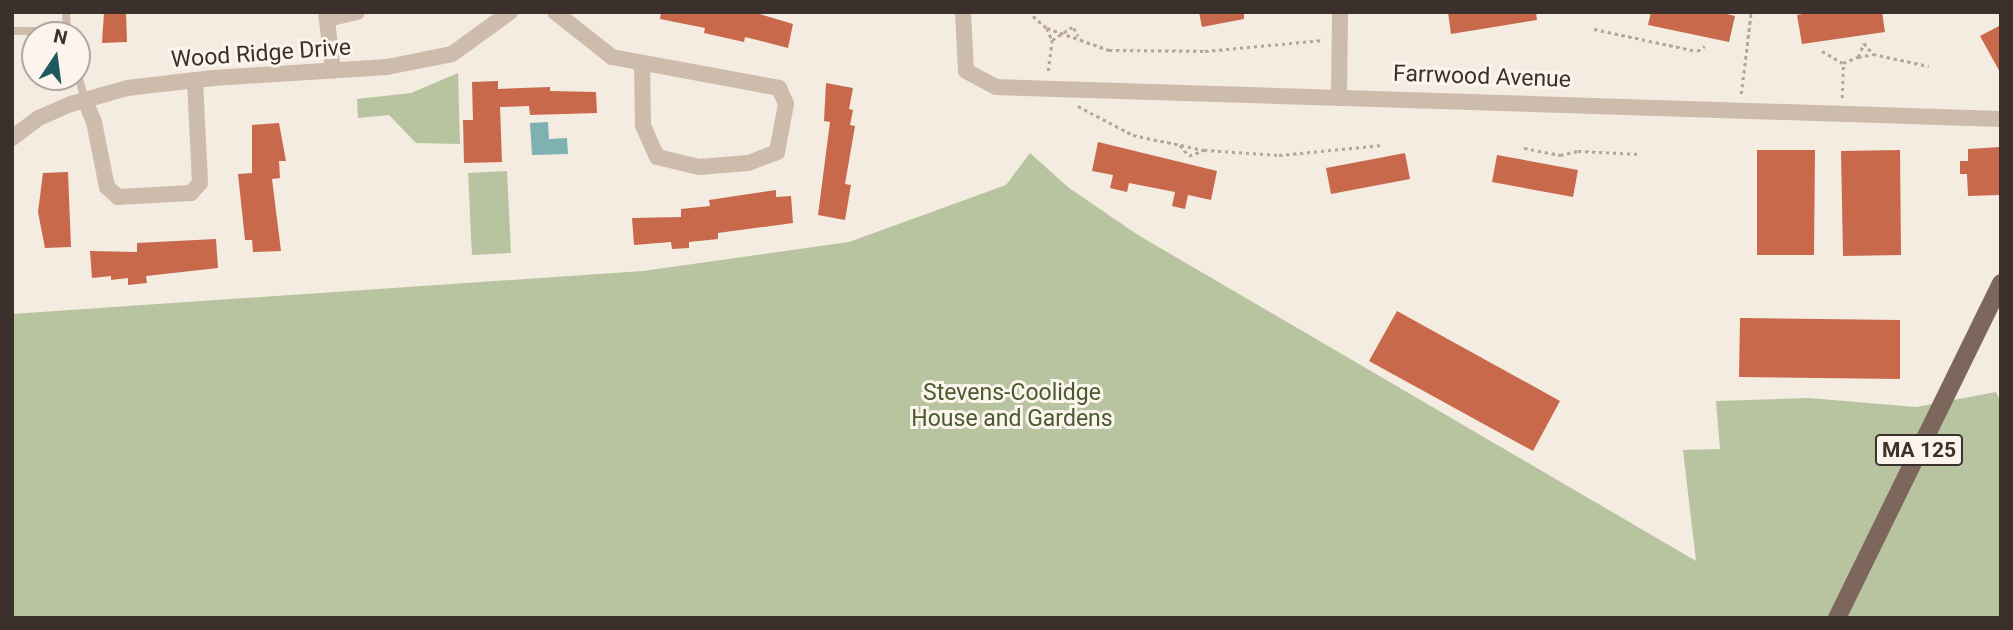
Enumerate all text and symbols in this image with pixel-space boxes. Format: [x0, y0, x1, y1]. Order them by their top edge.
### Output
north arrow [21, 21, 91, 91]
text: N [51, 24, 70, 50]
street label: Wood Ridge Drive [170, 34, 352, 74]
street label: Farrwood Avenue [1393, 60, 1571, 94]
park label: Stevens-Coolidge House and Gardens [911, 379, 1113, 433]
road number: MA 125 [1874, 433, 1965, 468]

